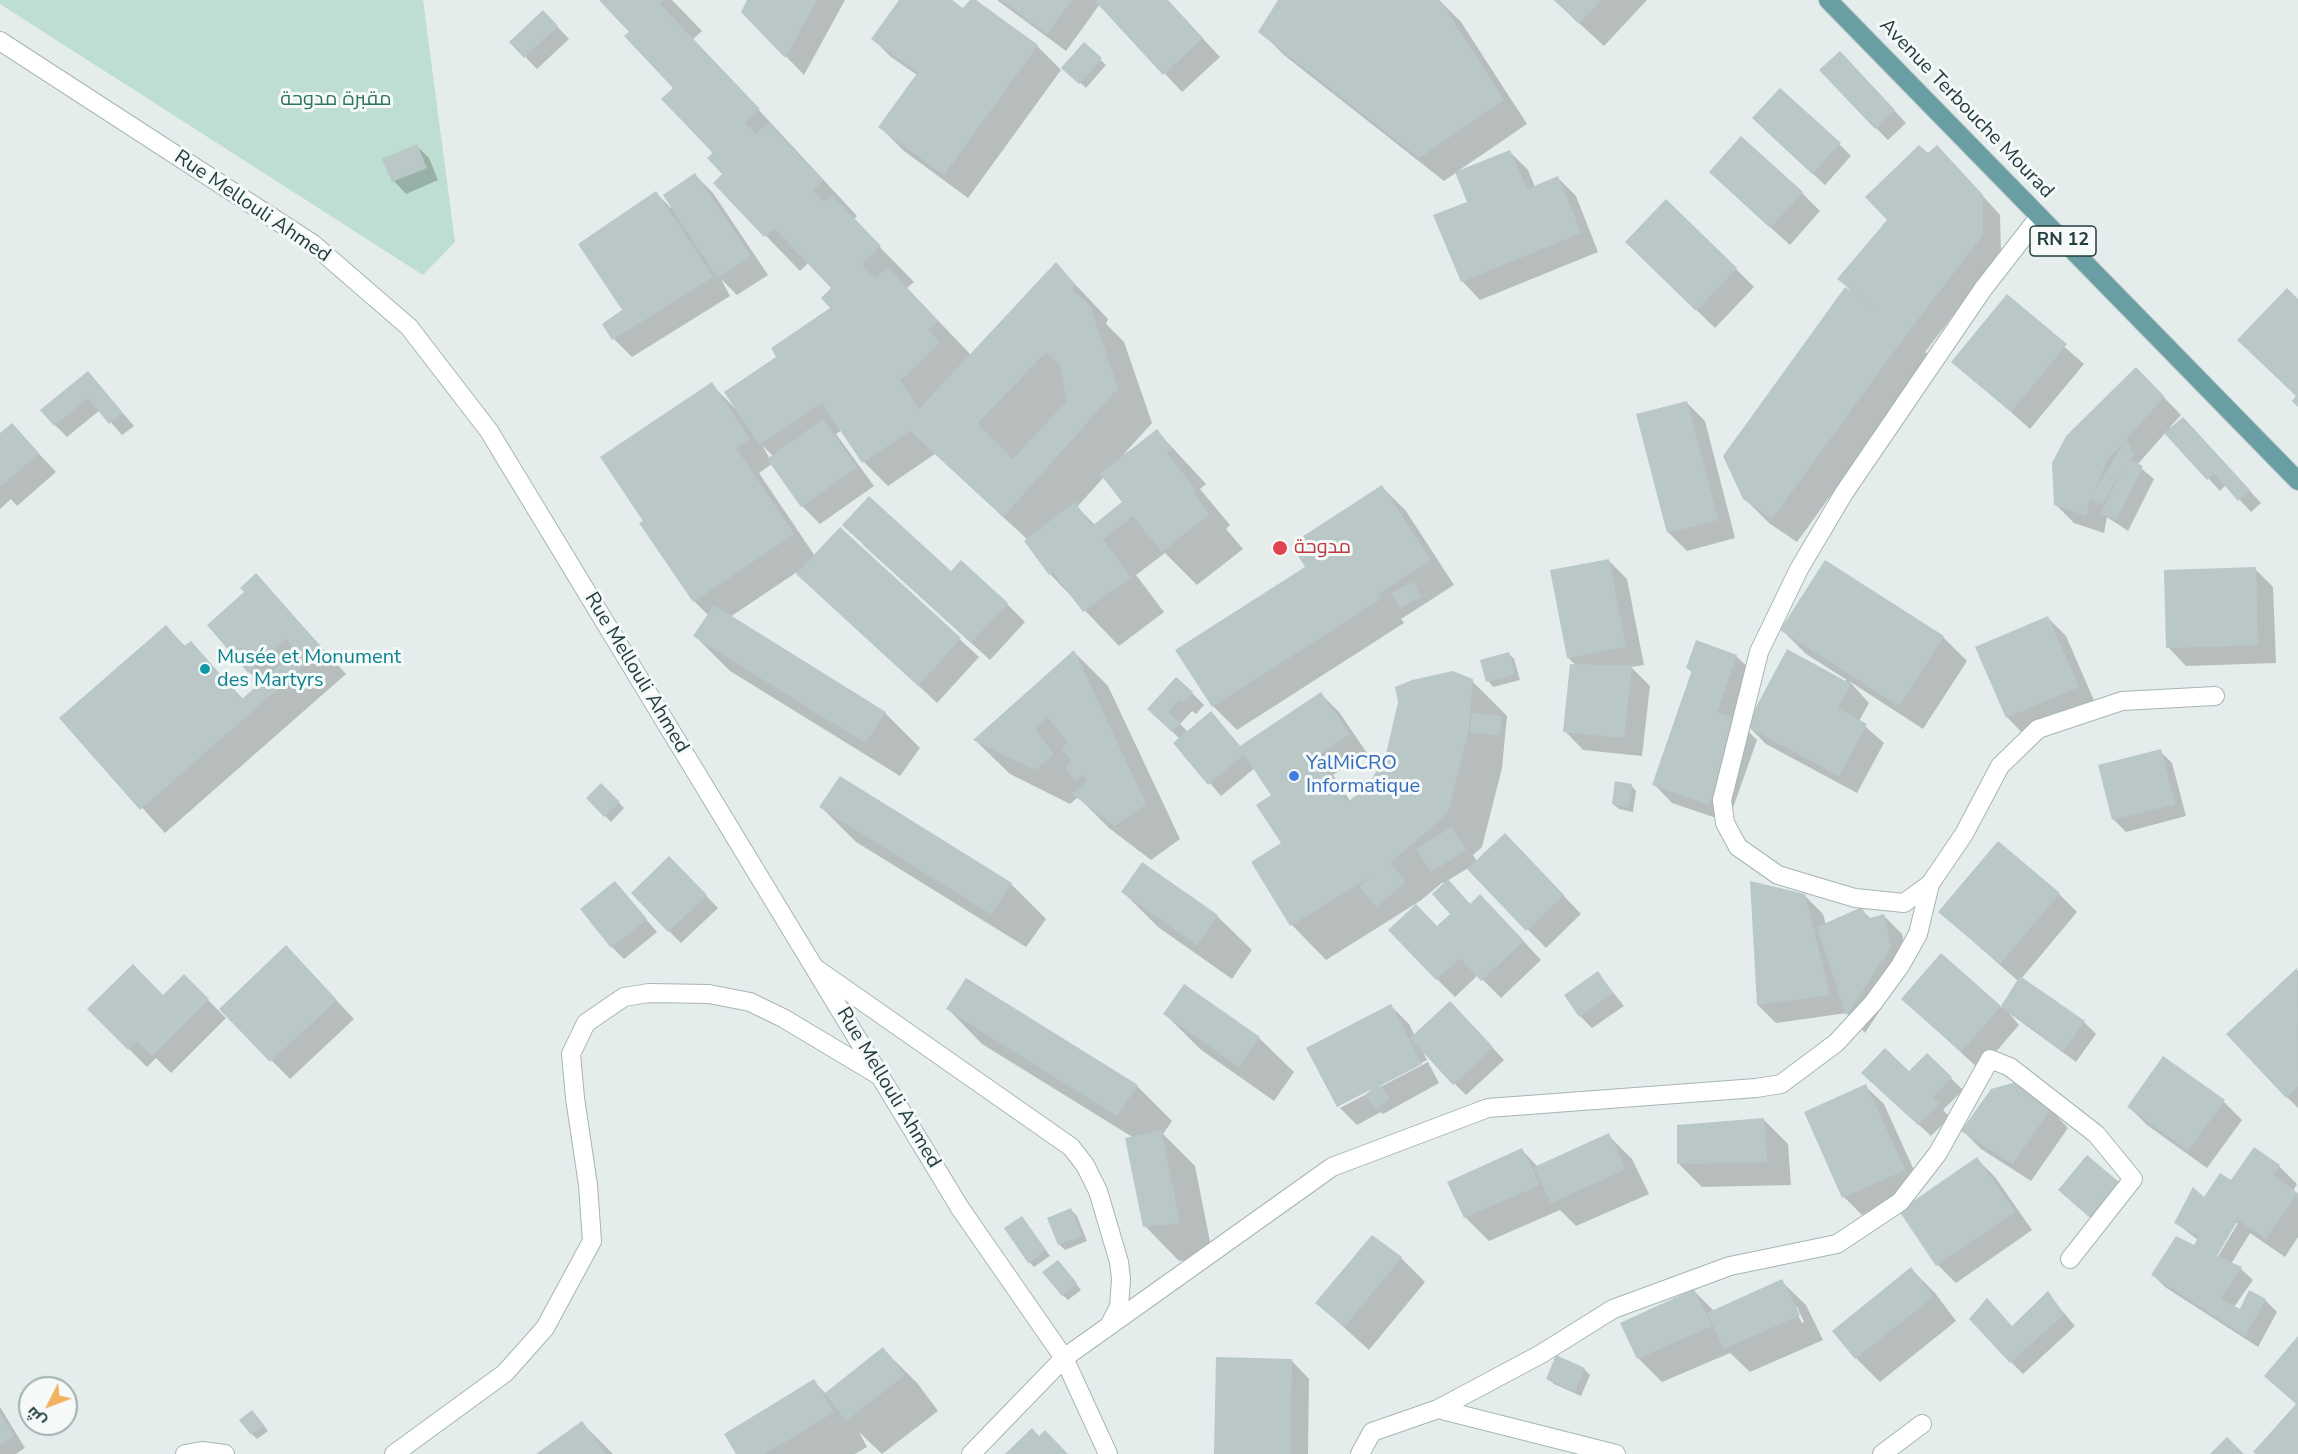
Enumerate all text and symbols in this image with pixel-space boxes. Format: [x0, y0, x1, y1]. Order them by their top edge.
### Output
street label: Avenue Terbouche Mourad [1874, 14, 2058, 204]
park label: مقبرة مدوحة [280, 88, 392, 112]
street label: Rue Mellouli Ahmed [169, 146, 335, 268]
road number: RN 12 [2030, 226, 2096, 256]
place label: مدوحة [1294, 536, 1351, 560]
marker: مدوحة [1271, 539, 1289, 557]
street label: Rue Mellouli Ahmed [579, 588, 693, 758]
place label: Musée et Monument des Martyrs [217, 646, 401, 693]
marker: Musée et Monument des Martyrs [198, 662, 212, 676]
place label: YalMiCRO Informatique [1306, 752, 1420, 799]
marker: YalMiCRO Informatique [1287, 769, 1301, 783]
street label: Rue Mellouli Ahmed [831, 1003, 945, 1173]
north arrow [18, 1376, 78, 1436]
text: ش [21, 1402, 51, 1432]

